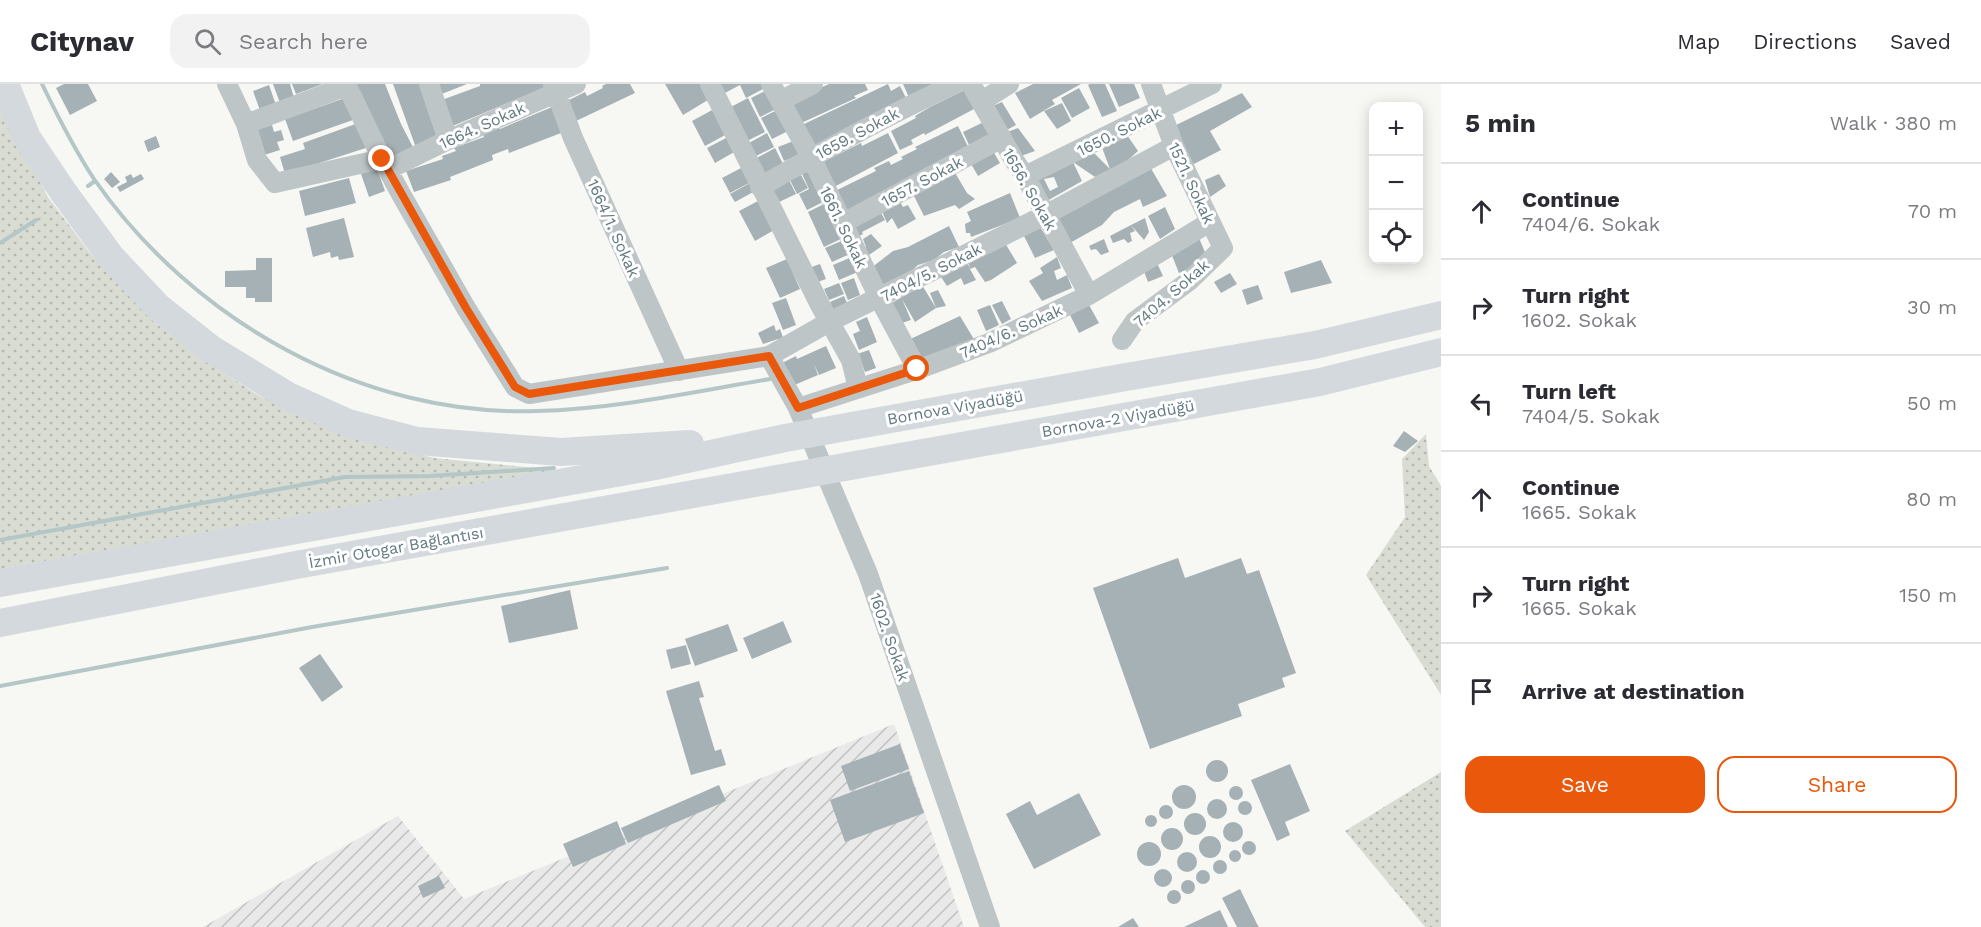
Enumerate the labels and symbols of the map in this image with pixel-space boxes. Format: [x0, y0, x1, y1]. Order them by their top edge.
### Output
street label: 1664. Sokak [436, 98, 528, 153]
street label: 1650. Sokak [1074, 103, 1164, 160]
street label: 1659. Sokak [812, 104, 902, 163]
street label: 1521. Sokak [1164, 139, 1219, 227]
route end [368, 145, 394, 171]
street label: 1656. Sokak [998, 145, 1061, 234]
street label: 1657. Sokak [878, 152, 966, 211]
street label: 1664/1. Sokak [583, 176, 644, 280]
street label: 1661. Sokak [816, 183, 871, 271]
street label: 7404/5. Sokak [878, 239, 985, 306]
street label: 7404. Sokak [1130, 255, 1213, 331]
street label: 7404/6. Sokak [957, 300, 1066, 363]
route start [903, 355, 929, 381]
street label: Bornova Viyadüğü [886, 386, 1025, 429]
street label: Bornova-2 Viyadüğü [1040, 396, 1196, 441]
street label: İzmir Otogar Bağlantısı [307, 523, 485, 572]
street label: 1602. Sokak [866, 591, 913, 684]

